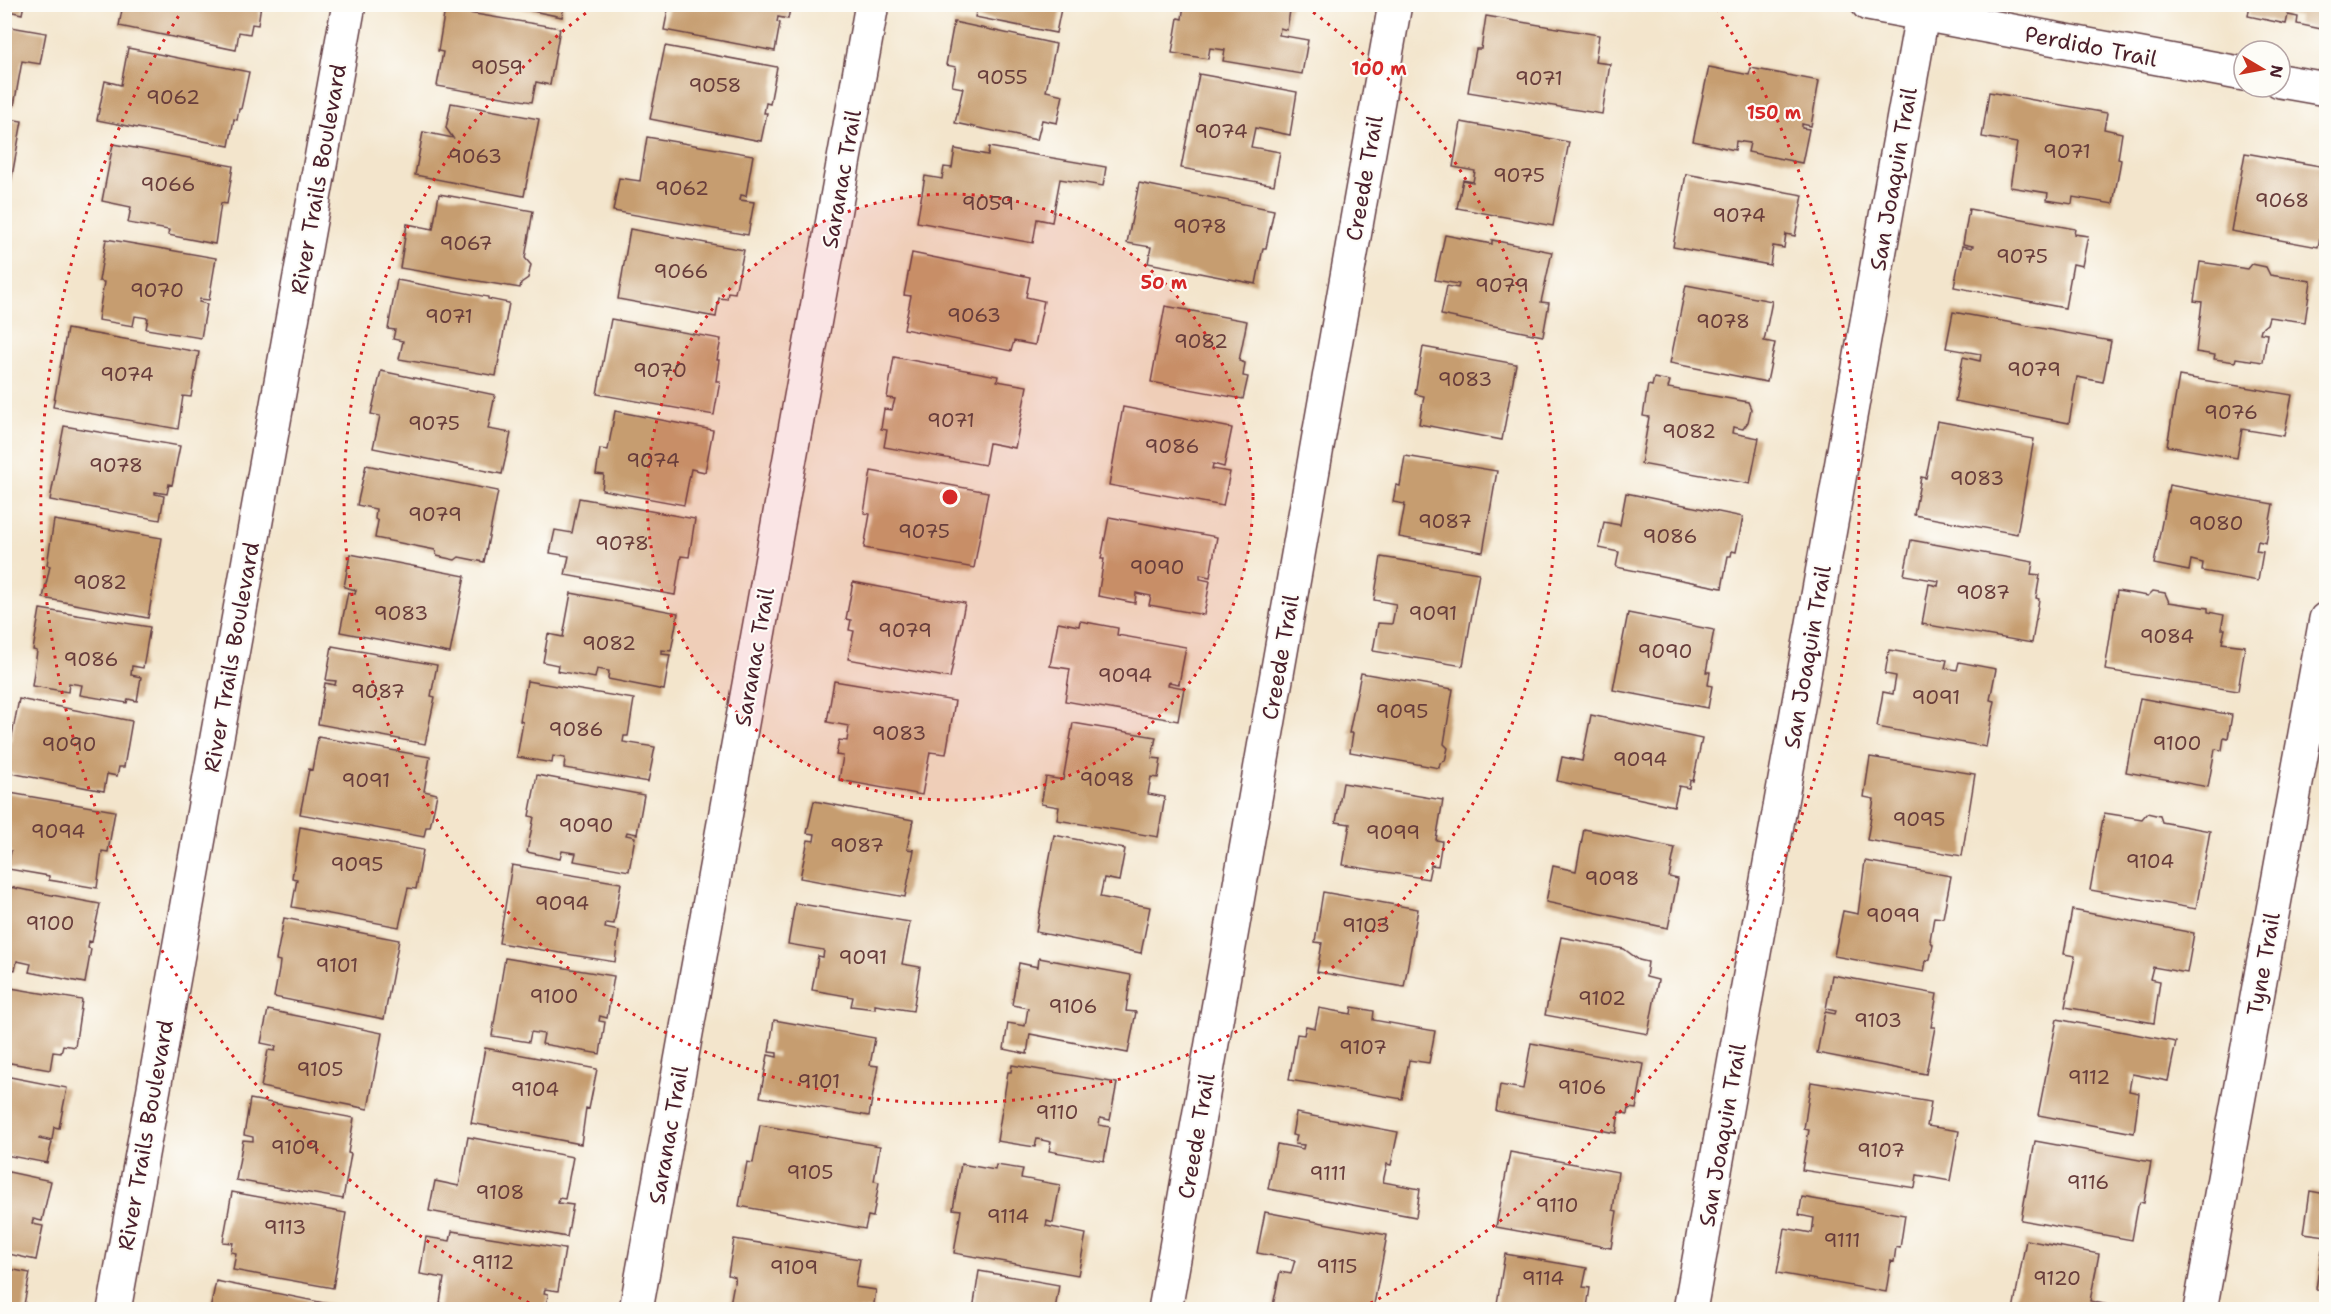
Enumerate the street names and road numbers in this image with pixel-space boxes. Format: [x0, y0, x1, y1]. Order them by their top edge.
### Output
street label: Perdido Trail [2022, 19, 2160, 74]
street label: River Trails Boulevard [284, 62, 353, 297]
street label: San Joaquin Trail [1863, 85, 1924, 273]
street label: Saranac Trail [815, 107, 868, 251]
street label: Creede Trail [1339, 113, 1390, 243]
street label: River Trails Boulevard [197, 540, 266, 775]
street label: San Joaquin Trail [1777, 563, 1838, 751]
street label: Saranac Trail [728, 585, 781, 729]
street label: Creede Trail [1255, 592, 1306, 722]
street label: Tyne Trail [2240, 910, 2287, 1018]
street label: River Trails Boulevard [111, 1018, 180, 1253]
street label: San Joaquin Trail [1692, 1041, 1753, 1229]
street label: Saranac Trail [642, 1063, 695, 1207]
street label: Creede Trail [1171, 1071, 1222, 1201]

